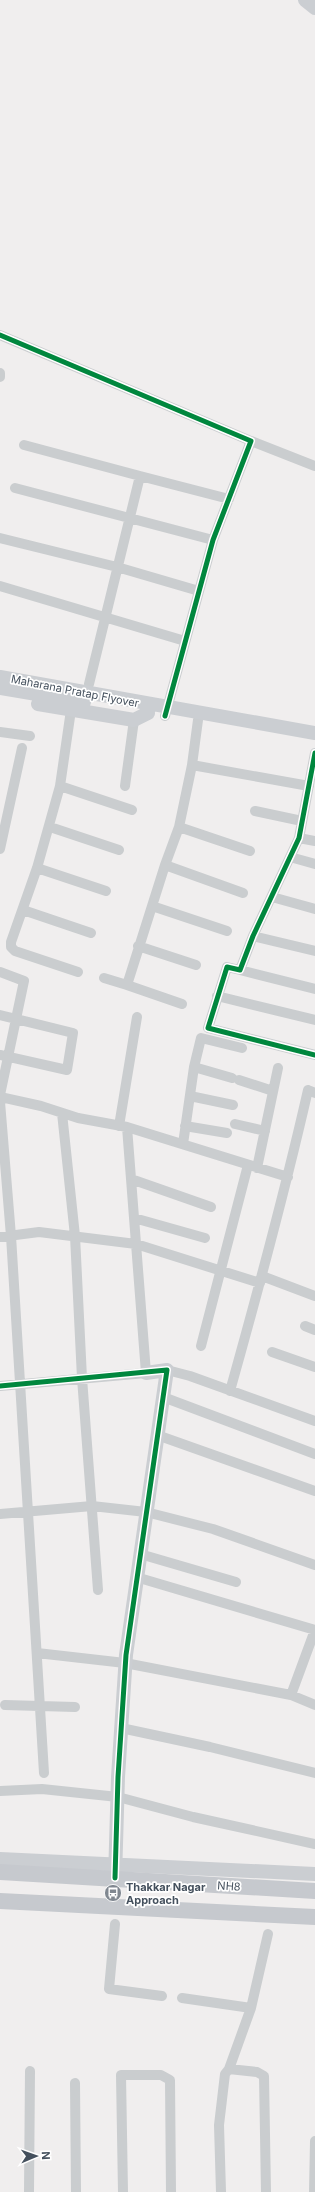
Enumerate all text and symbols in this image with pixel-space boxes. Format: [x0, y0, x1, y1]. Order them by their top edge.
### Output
street label: Maharana Pratap Flyover [10, 672, 140, 710]
street label: NH8 [217, 1878, 241, 1894]
place label: Thakkar Nagar Approach [126, 1880, 206, 1907]
bus stop icon: Thakkar Nagar Approach [103, 1883, 123, 1903]
north arrow [16, 2136, 56, 2176]
text: N [39, 2151, 53, 2160]

